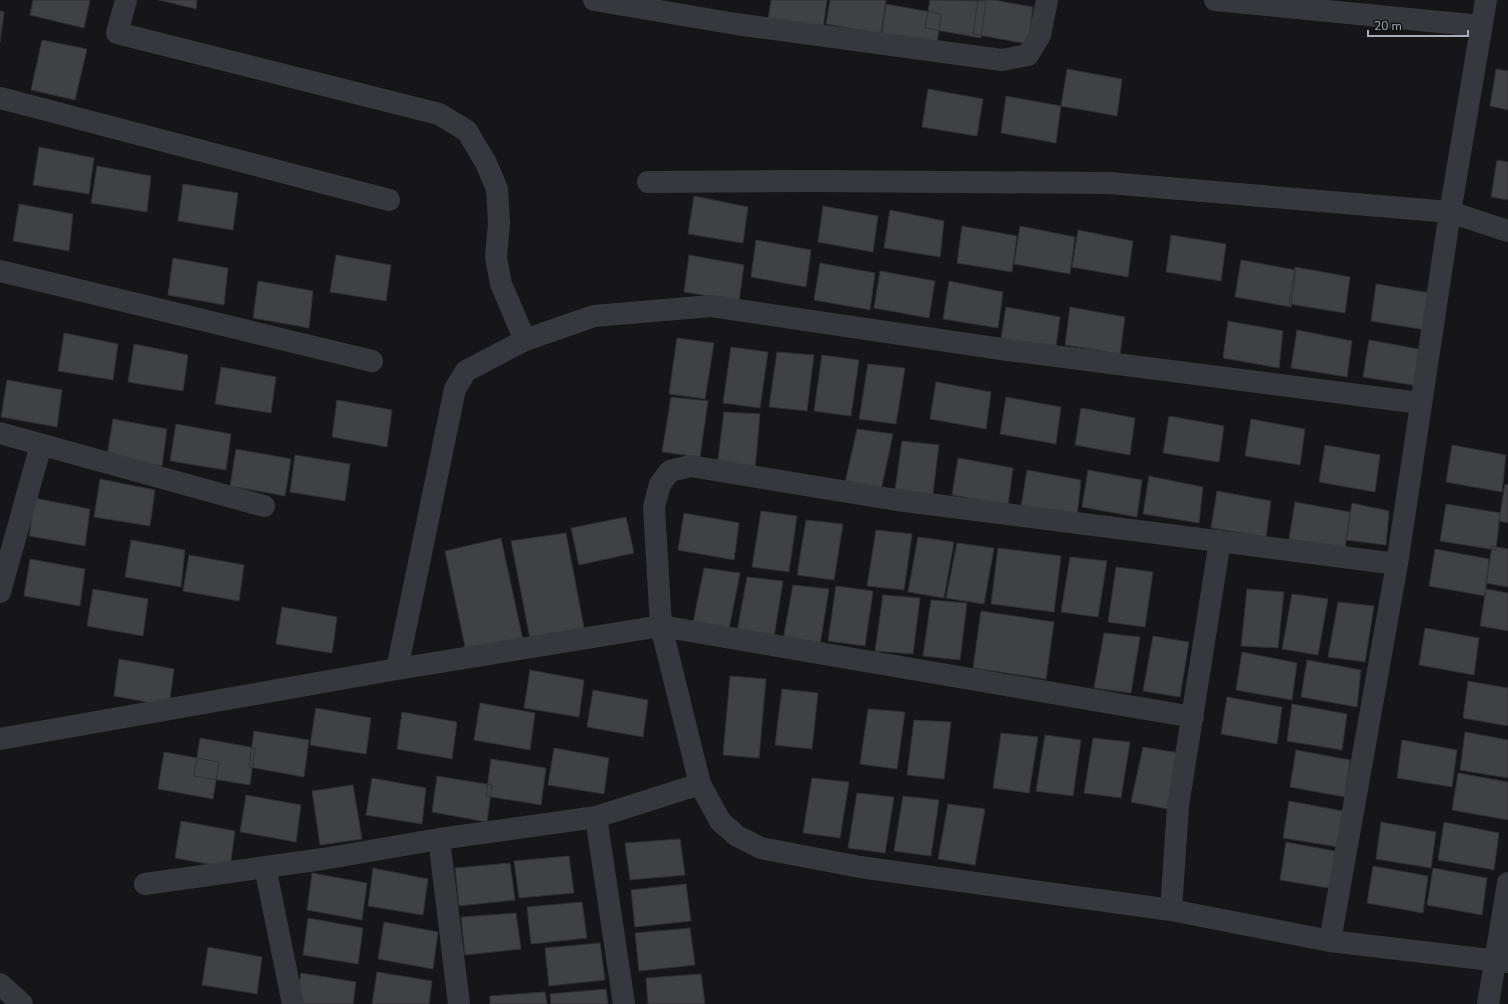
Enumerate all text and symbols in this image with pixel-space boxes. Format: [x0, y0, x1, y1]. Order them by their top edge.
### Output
scale bar [1368, 12, 1468, 38]
text: 20 m [1374, 18, 1402, 34]

